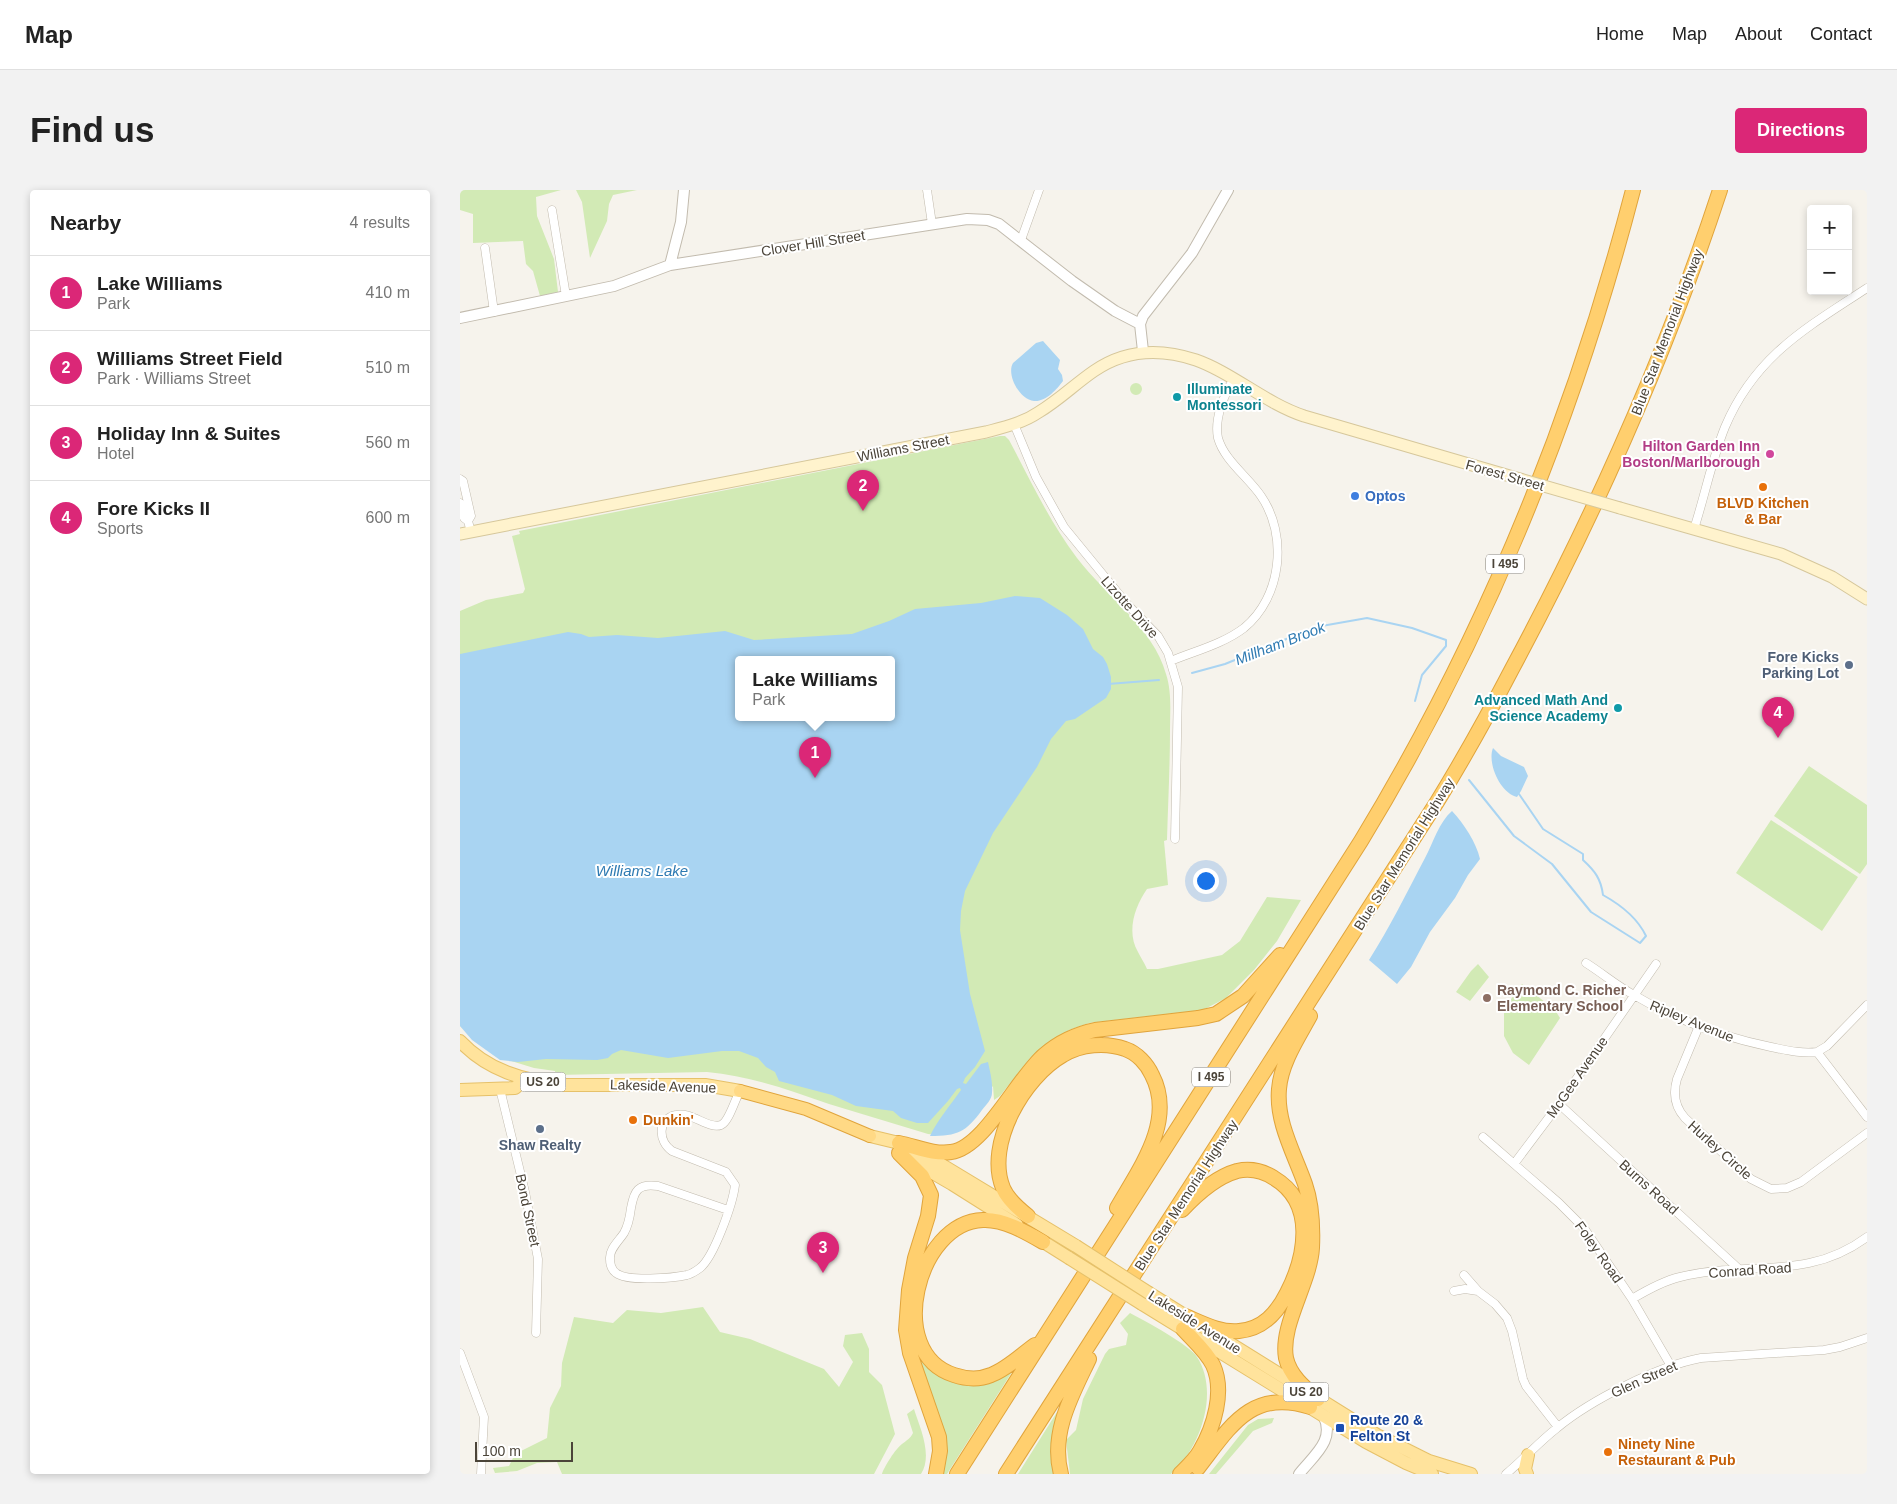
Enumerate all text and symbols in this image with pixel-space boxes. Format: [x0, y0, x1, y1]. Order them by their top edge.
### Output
text: Map [25, 21, 73, 48]
text: Home [1596, 24, 1644, 44]
text: Map [1672, 24, 1707, 44]
text: About [1735, 24, 1782, 44]
text: Contact [1810, 24, 1872, 44]
button: Directions [1735, 108, 1867, 153]
text: Find us [30, 110, 154, 149]
map controls [1807, 205, 1852, 295]
button: + [1807, 205, 1852, 250]
text: Nearby [50, 211, 121, 234]
text: 4 results [350, 214, 410, 231]
street label: Clover Hill Street [760, 227, 866, 259]
street label: Blue Star Memorial Highway [1628, 247, 1706, 417]
button: − [1807, 250, 1852, 295]
text: Lake Williams [97, 273, 223, 294]
text: 1 [62, 284, 70, 301]
text: 410 m [366, 284, 410, 301]
text: Park [97, 295, 130, 312]
text: Williams Street Field [97, 348, 283, 369]
text: 2 [62, 359, 70, 376]
text: 510 m [366, 359, 410, 376]
text: Park · Williams Street [97, 370, 251, 387]
place label: Illuminate Montessori [1187, 381, 1262, 413]
marker: Illuminate Montessori [1171, 391, 1183, 403]
text: Holiday Inn & Suites [97, 423, 281, 444]
street label: Williams Street [856, 431, 950, 465]
text: 3 [62, 434, 70, 451]
text: 560 m [366, 434, 410, 451]
place label: Hilton Garden Inn Boston/Marlborough [1622, 438, 1760, 470]
text: Hotel [97, 445, 134, 462]
marker: Hilton Garden Inn Boston/Marlborough [1764, 448, 1776, 460]
street label: Forest Street [1464, 456, 1546, 494]
pin: 2 [847, 470, 879, 511]
marker: BLVD Kitchen & Bar [1757, 481, 1769, 493]
place label: Optos [1365, 488, 1406, 504]
marker: Optos [1349, 490, 1361, 502]
place label: BLVD Kitchen & Bar [1717, 495, 1809, 527]
text: Fore Kicks II [97, 498, 210, 519]
text: 4 [62, 509, 70, 526]
text: 600 m [366, 509, 410, 526]
text: Sports [97, 520, 143, 537]
road number: I 495 [1486, 554, 1524, 574]
street label: Lizotte Drive [1098, 573, 1162, 641]
water label: Millham Brook [1233, 618, 1329, 668]
place label: Fore Kicks Parking Lot [1762, 649, 1839, 681]
popup [735, 656, 895, 721]
marker: Fore Kicks Parking Lot [1843, 659, 1855, 671]
text: Lake Williams [752, 669, 878, 690]
text: Park [752, 691, 785, 708]
place label: Advanced Math And Science Academy [1474, 692, 1608, 724]
pin: 4 [1762, 697, 1794, 738]
marker: Advanced Math And Science Academy [1612, 702, 1624, 714]
pin: 1 [799, 737, 831, 778]
street label: Blue Star Memorial Highway [1350, 775, 1458, 933]
water label: Williams Lake [596, 862, 688, 879]
your location [1193, 868, 1219, 894]
place label: Raymond C. Richer Elementary School [1497, 982, 1627, 1014]
marker: Raymond C. Richer Elementary School [1481, 992, 1493, 1004]
street label: Ripley Avenue [1648, 997, 1737, 1045]
street label: McGee Avenue [1543, 1033, 1611, 1121]
road number: I 495 [1192, 1068, 1230, 1086]
road number: US 20 [521, 1072, 566, 1092]
street label: Lakeside Avenue [610, 1076, 717, 1096]
place label: Dunkin' [643, 1112, 694, 1128]
marker: Dunkin' [627, 1114, 639, 1126]
street label: Blue Star Memorial Highway [1131, 1117, 1241, 1273]
street label: Hurley Circle [1685, 1117, 1755, 1183]
marker: Shaw Realty [534, 1123, 546, 1135]
place label: Shaw Realty [499, 1137, 581, 1153]
street label: Burns Road [1616, 1156, 1682, 1218]
street label: Bond Street [512, 1172, 544, 1248]
street label: Foley Road [1572, 1218, 1626, 1286]
pin: 3 [807, 1232, 839, 1273]
street label: Conrad Road [1708, 1259, 1792, 1281]
street label: Lakeside Avenue [1146, 1287, 1245, 1357]
street label: Glen Street [1608, 1357, 1680, 1401]
road number: US 20 [1284, 1382, 1328, 1402]
place label: Route 20 & Felton St [1350, 1412, 1423, 1444]
marker: Route 20 & Felton St [1334, 1422, 1346, 1434]
place label: Ninety Nine Restaurant & Pub [1618, 1436, 1735, 1468]
scale bar [475, 1439, 572, 1462]
text: 100 m [482, 1443, 521, 1459]
marker: Ninety Nine Restaurant & Pub [1602, 1446, 1614, 1458]

